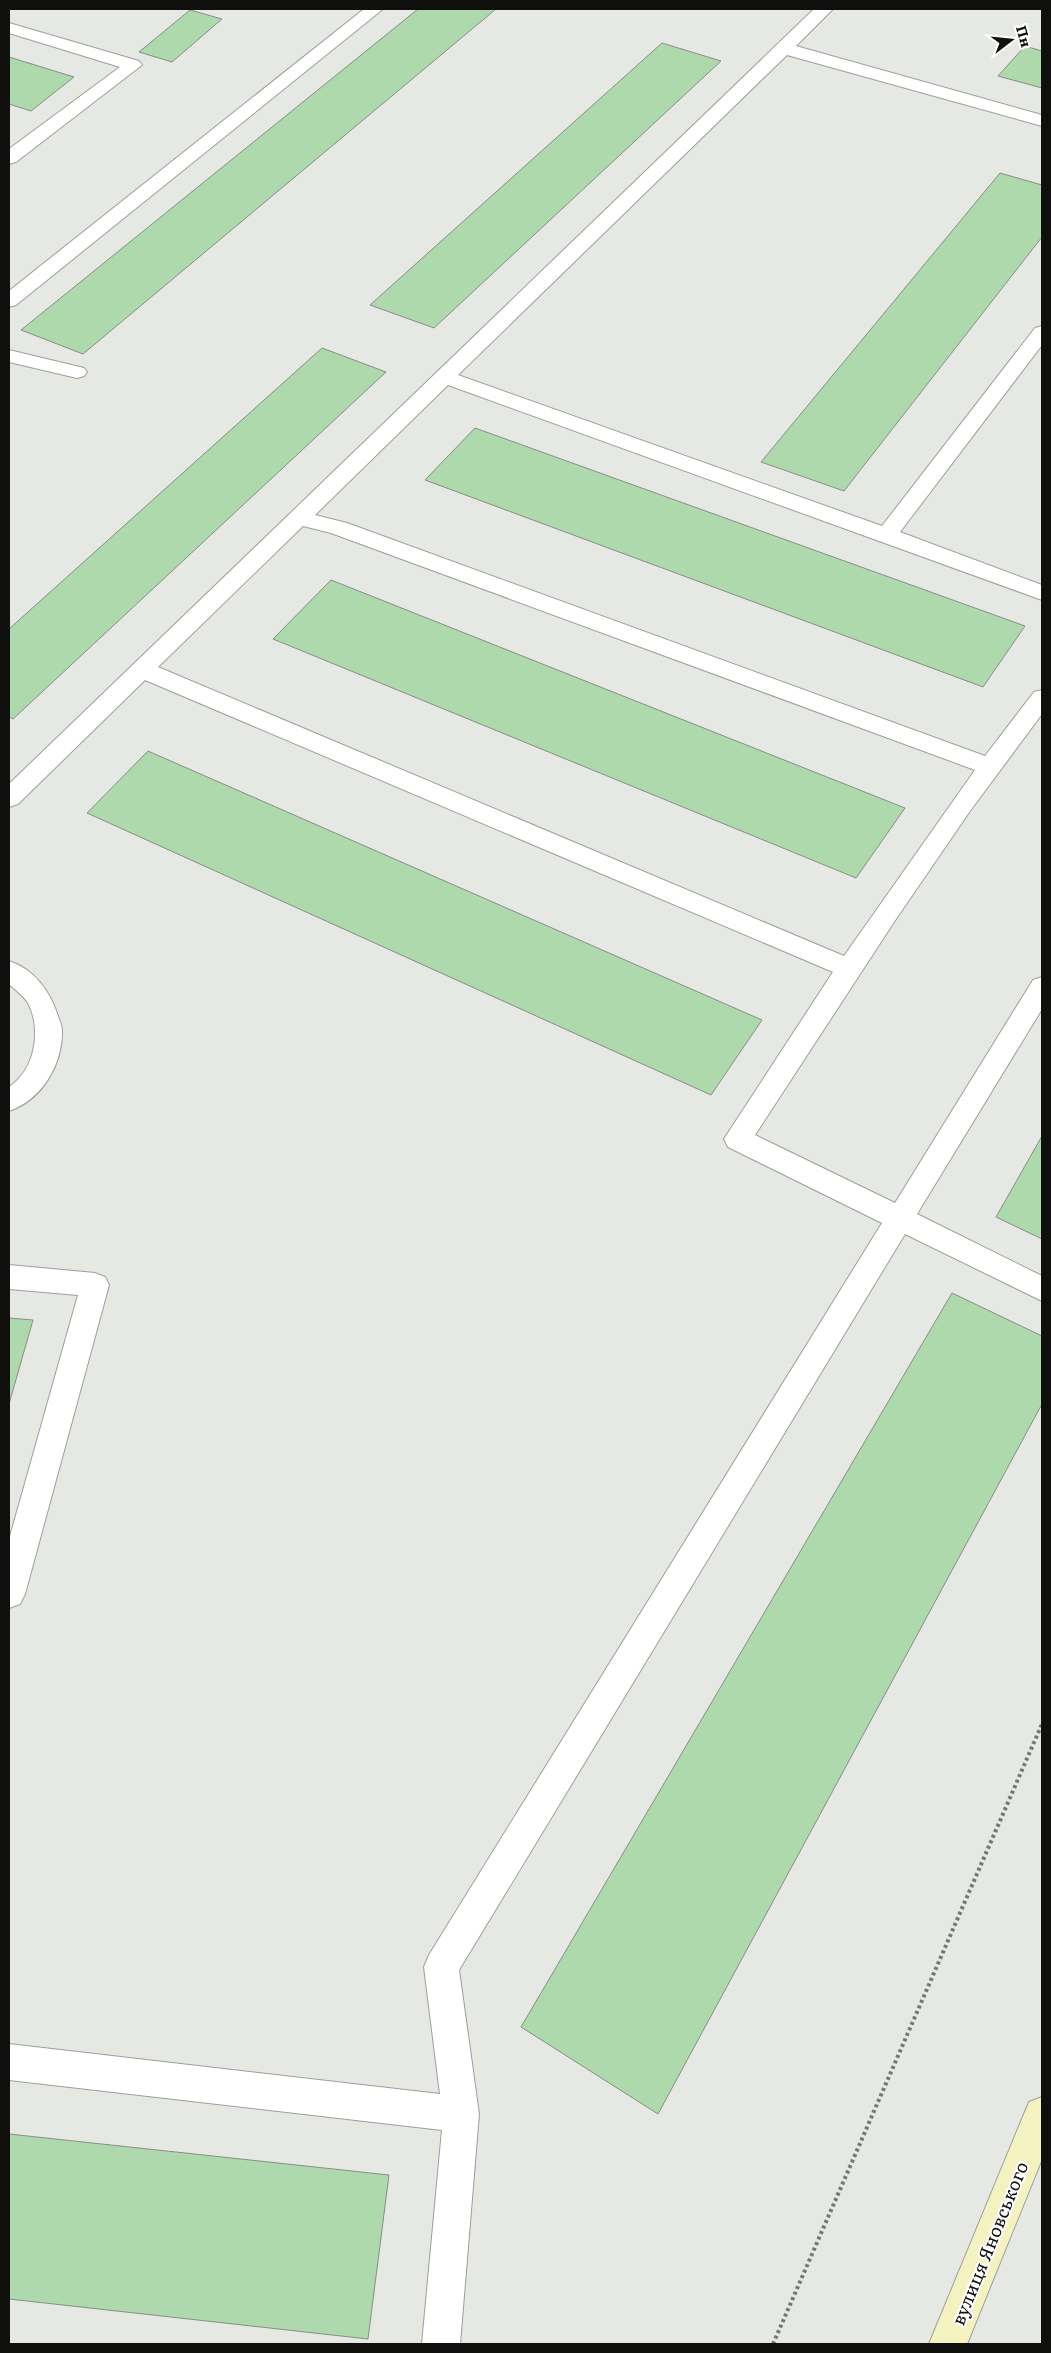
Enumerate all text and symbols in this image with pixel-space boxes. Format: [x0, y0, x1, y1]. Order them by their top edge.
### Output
north arrow [986, 15, 1036, 65]
text: Пн [1012, 23, 1037, 49]
street label: вулиця Яновського [944, 2157, 1034, 2329]

